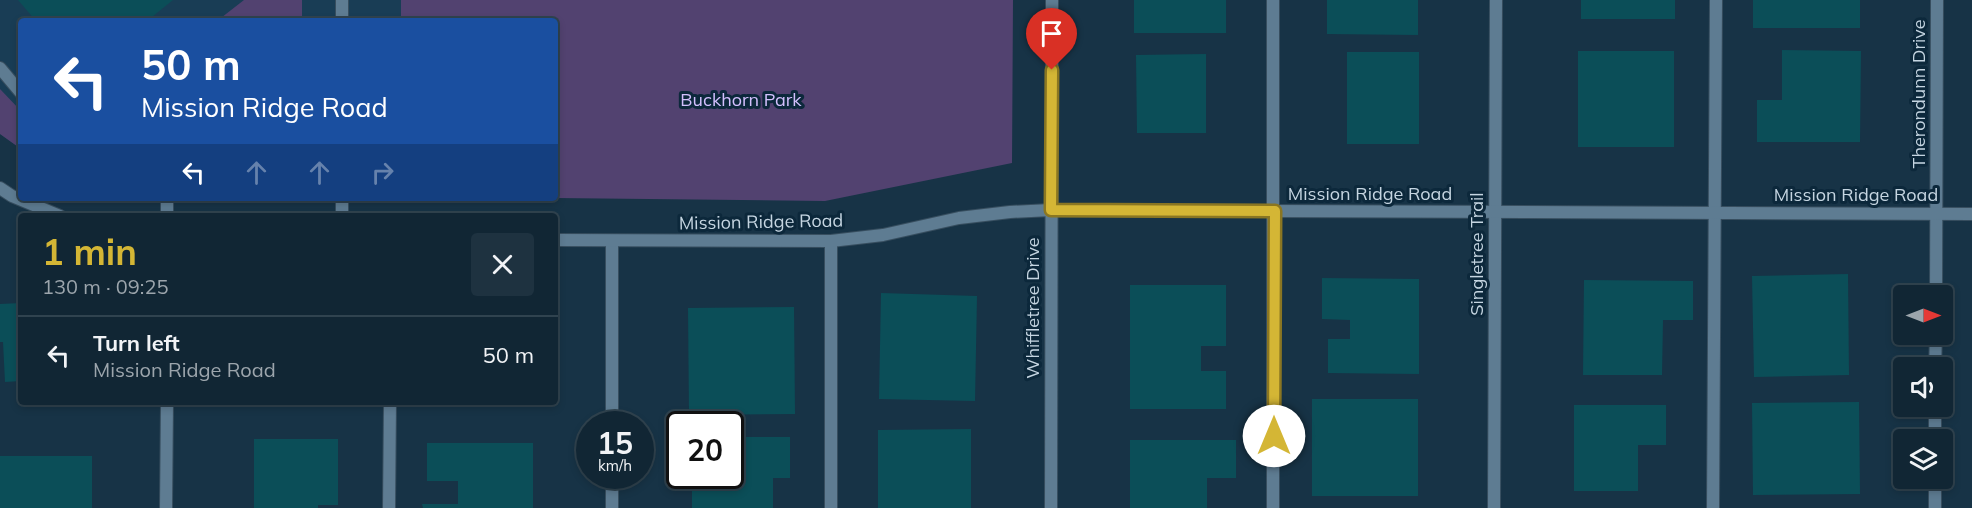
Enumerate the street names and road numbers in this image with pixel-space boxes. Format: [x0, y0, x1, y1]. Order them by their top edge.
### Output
street label: Therondunn Drive [1907, 20, 1930, 168]
street label: Mission Ridge Road [1288, 182, 1452, 205]
street label: Mission Ridge Road [1774, 183, 1938, 206]
street label: Singletree Trail [1465, 192, 1488, 316]
street label: Mission Ridge Road [679, 209, 843, 234]
street label: Whiffletree Drive [1021, 237, 1044, 379]

